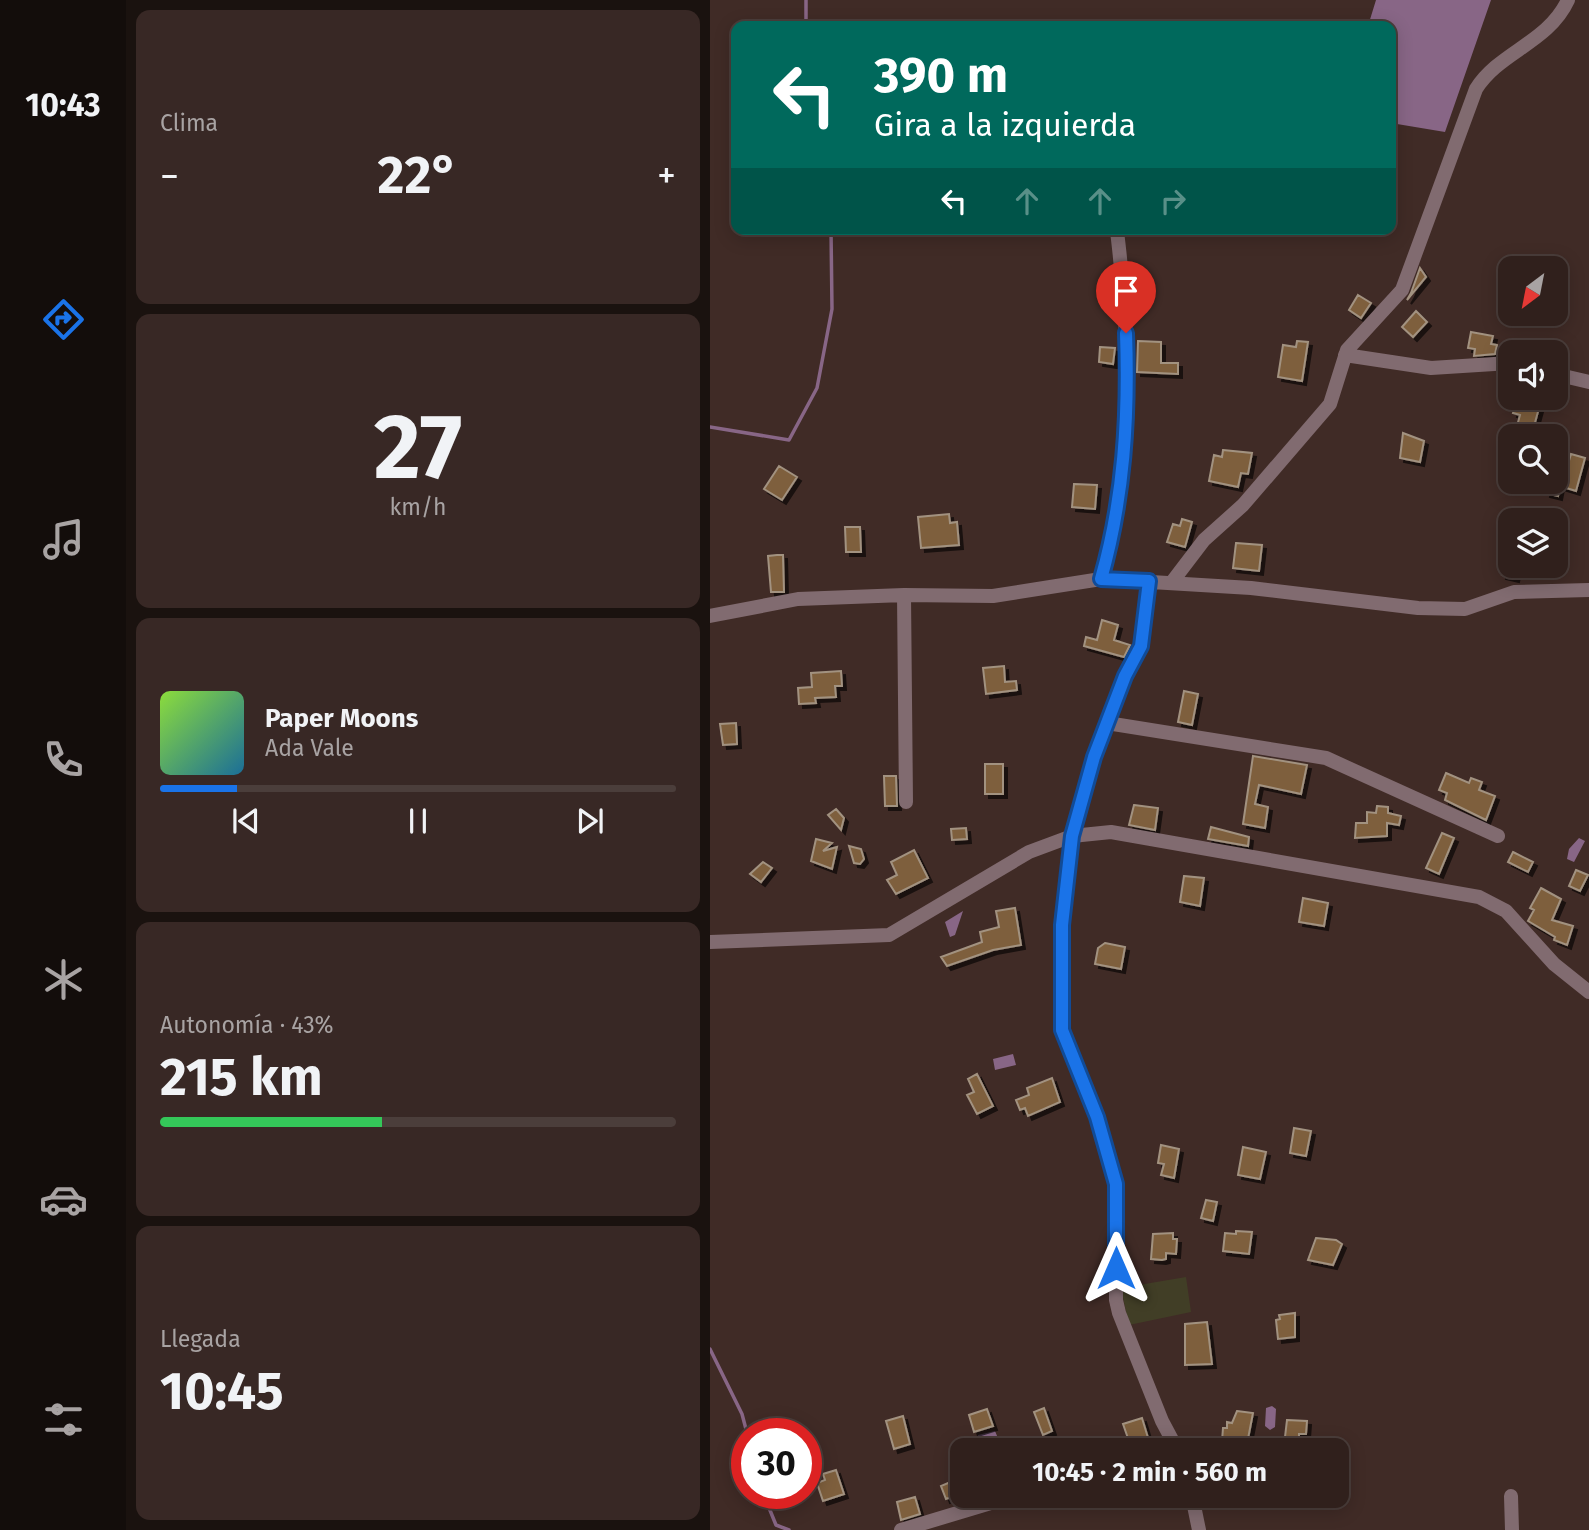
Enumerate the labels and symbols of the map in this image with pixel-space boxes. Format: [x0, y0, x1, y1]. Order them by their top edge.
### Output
north arrow [1498, 256, 1568, 326]
pin [1096, 261, 1156, 333]
position arrow [1079, 1231, 1153, 1305]
speed limit sign: 30 [731, 1418, 822, 1509]

